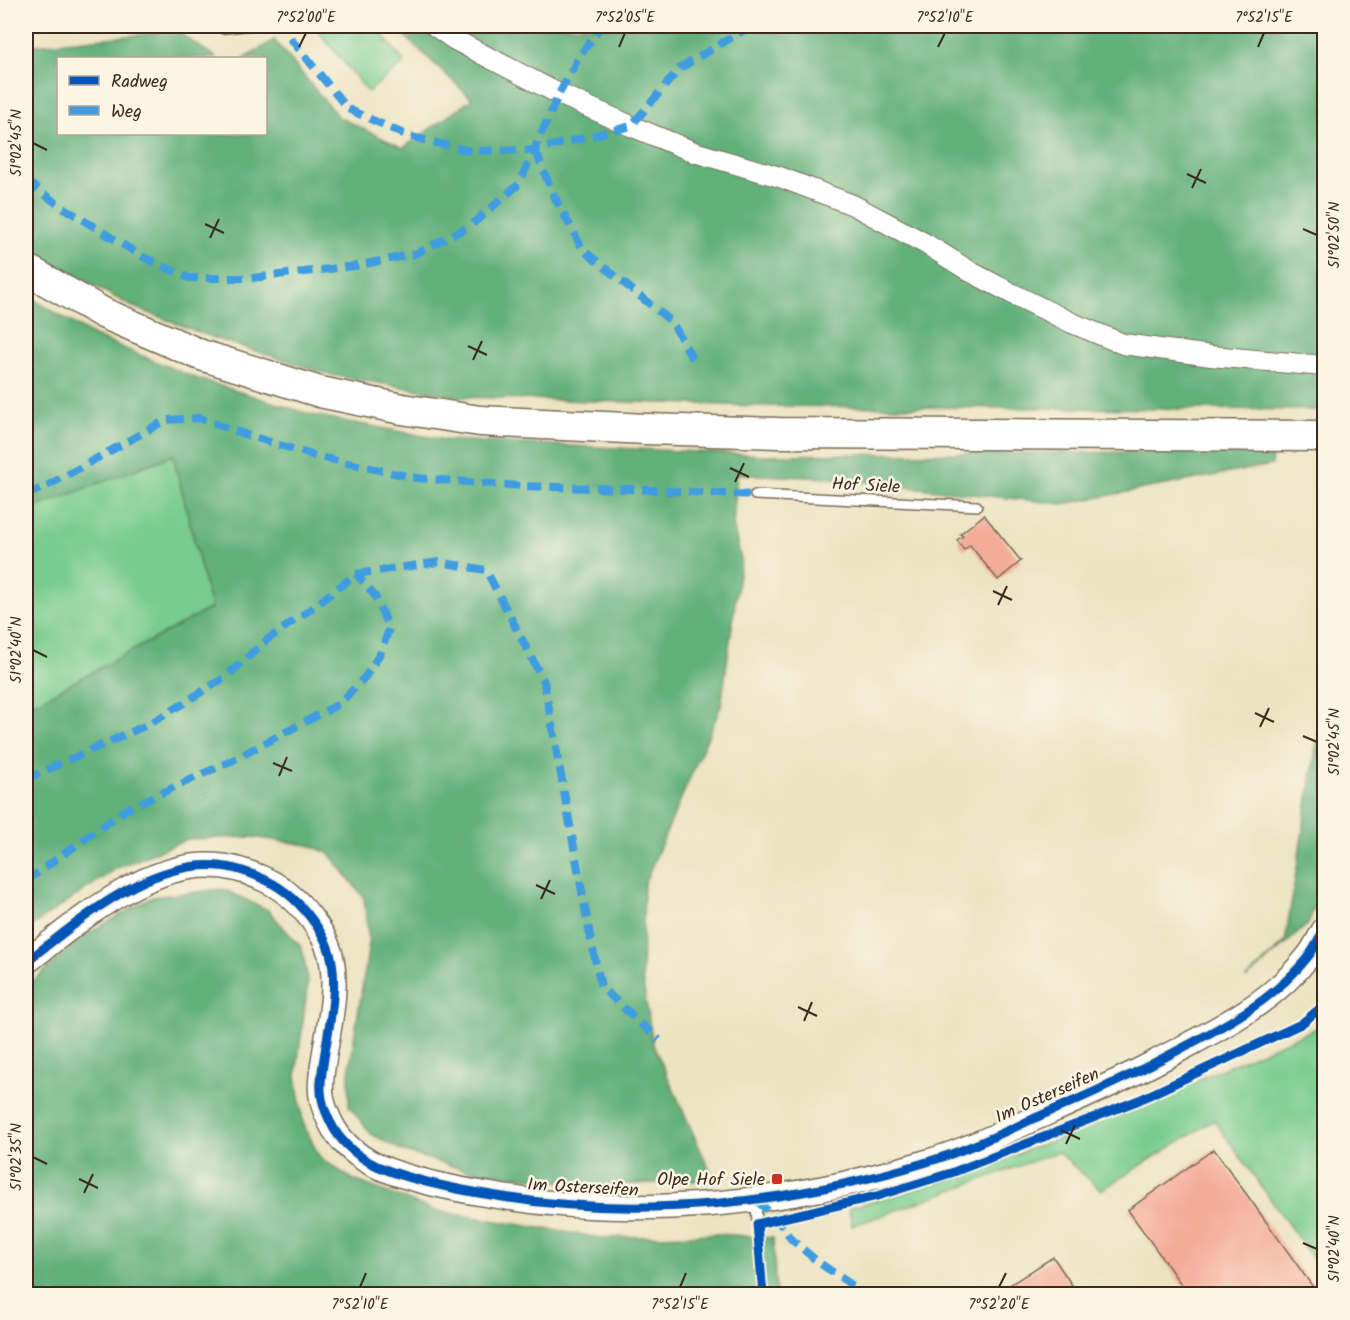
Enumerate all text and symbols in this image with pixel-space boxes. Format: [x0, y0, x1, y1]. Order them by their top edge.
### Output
text: 7°52'00"E [276, 6, 337, 30]
text: 7°52'05"E [595, 6, 656, 30]
text: 7°52'10"E [917, 6, 975, 30]
text: 7°52'15"E [1235, 6, 1294, 30]
legend [57, 57, 267, 135]
text: Radweg [111, 68, 168, 97]
text: Weg [111, 98, 142, 127]
text: 51°02'45"N [5, 109, 29, 177]
text: 51°02'50"N [1323, 202, 1347, 268]
street label: Hof Siele [831, 470, 901, 503]
text: 51°02'40"N [5, 616, 29, 684]
text: 51°02'45"N [1323, 708, 1347, 776]
street label: Im Osterseifen [991, 1060, 1104, 1132]
text: 51°02'35"N [5, 1123, 29, 1191]
place label: Olpe Hof Siele [657, 1166, 765, 1195]
street label: Im Osterseifen [527, 1171, 639, 1206]
marker: Olpe Hof Siele [770, 1172, 784, 1186]
text: 51°02'40"N [1323, 1215, 1347, 1283]
text: 7°52'10"E [332, 1293, 390, 1317]
text: 7°52'15"E [651, 1293, 710, 1317]
text: 7°52'20"E [969, 1293, 1031, 1317]

